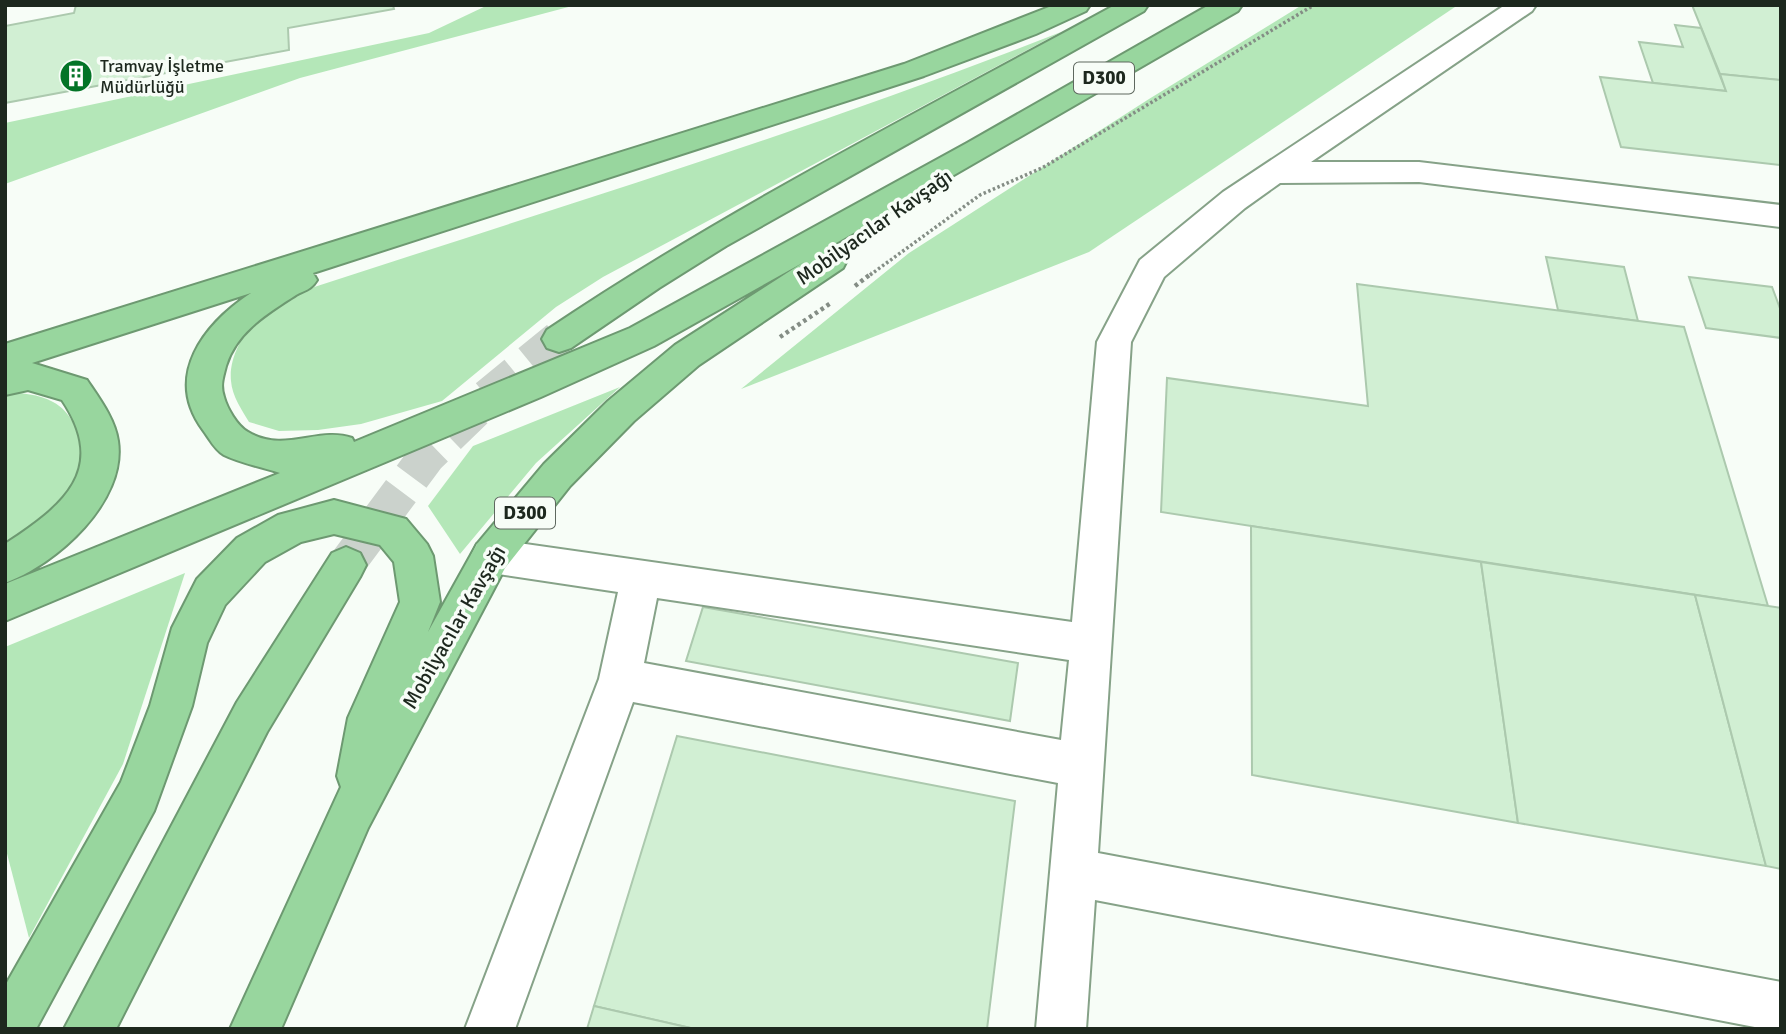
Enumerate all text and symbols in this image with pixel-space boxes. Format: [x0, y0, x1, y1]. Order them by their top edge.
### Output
place label: Tramvay İşletme Müdürlüğü [100, 55, 224, 98]
building icon: Tramvay İşletme Müdürlüğü [57, 57, 95, 95]
road number: D300 [1074, 62, 1134, 94]
street label: Mobilyacılar Kavşağı [791, 163, 957, 291]
road number: D300 [495, 498, 555, 528]
street label: Mobilyacılar Kavşağı [397, 541, 511, 713]

